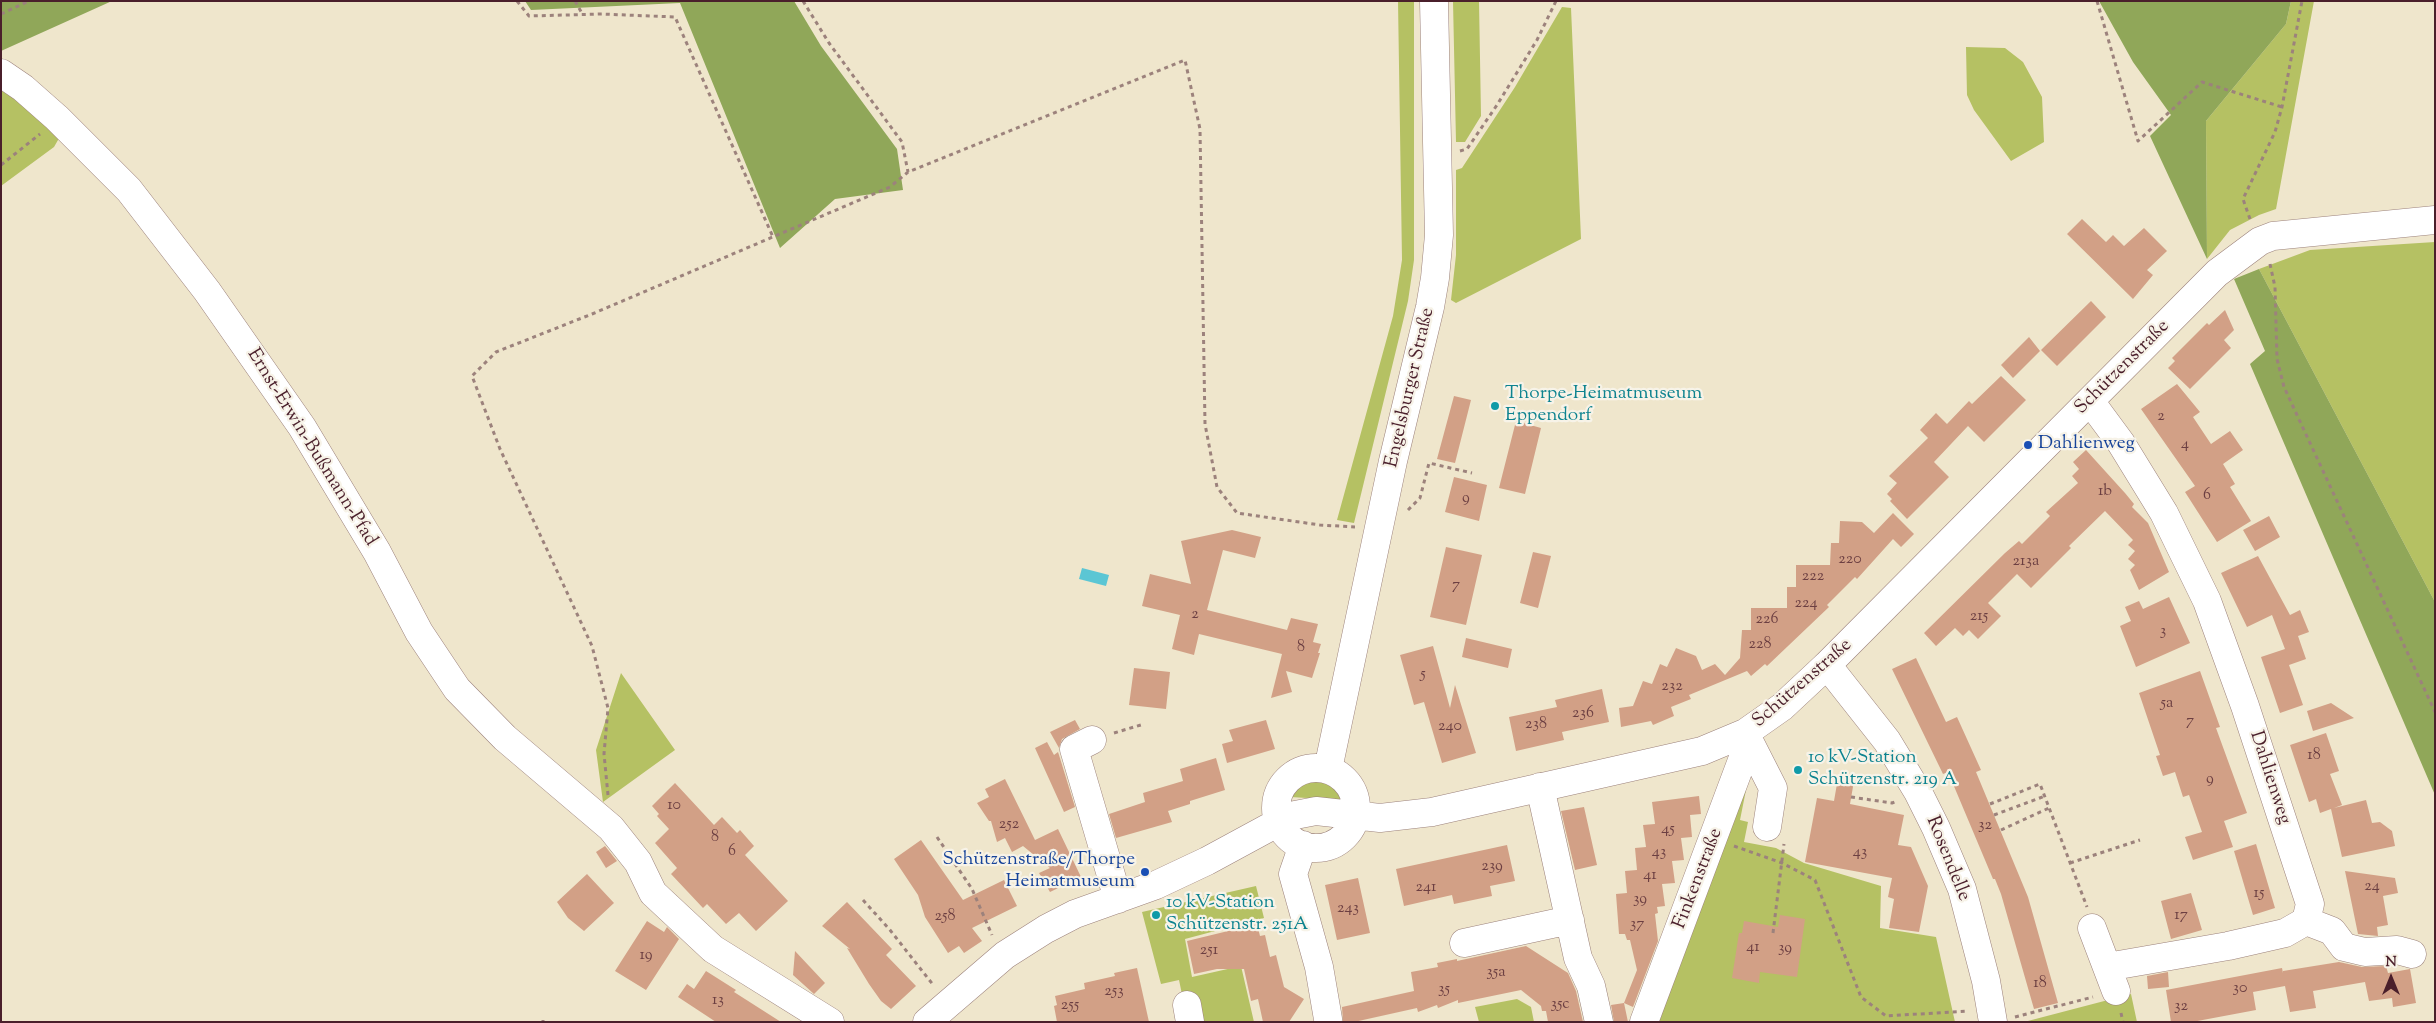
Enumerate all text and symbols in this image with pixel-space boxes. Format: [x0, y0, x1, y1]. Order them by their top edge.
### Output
street label: Engelsburger Straße [1382, 306, 1440, 470]
street label: Schützenstraße [2071, 316, 2175, 420]
street label: Ernst-Erwin-Bußmann-Pfad [241, 345, 381, 551]
place label: Thorpe-Heimatmuseum Eppendorf [1505, 384, 1702, 428]
marker: Thorpe-Heimatmuseum Eppendorf [1489, 400, 1501, 412]
house number: 2 [2157, 407, 2165, 427]
place label: Dahlienweg [2038, 434, 2135, 456]
house number: 4 [2181, 435, 2189, 455]
marker: Dahlienweg [2022, 439, 2034, 451]
house number: 1b [2098, 482, 2112, 502]
house number: 6 [2203, 486, 2211, 506]
house number: 9 [1462, 489, 1470, 509]
house number: 220 [1838, 550, 1862, 570]
house number: 213a [2013, 552, 2039, 572]
house number: 222 [1802, 567, 1824, 587]
house number: 7 [1452, 576, 1460, 596]
house number: 224 [1794, 594, 1818, 614]
house number: 2 [1191, 605, 1199, 625]
house number: 215 [1970, 607, 1988, 627]
house number: 226 [1756, 610, 1778, 630]
house number: 3 [2160, 622, 2166, 642]
house number: 228 [1749, 635, 1771, 655]
street label: Schützenstraße [1749, 635, 1857, 733]
house number: 8 [1297, 638, 1305, 658]
house number: 5 [1420, 665, 1426, 685]
house number: 232 [1661, 677, 1683, 697]
house number: 5a [2161, 694, 2173, 714]
house number: 236 [1572, 704, 1594, 724]
house number: 7 [2186, 712, 2194, 732]
house number: 238 [1525, 715, 1547, 735]
house number: 240 [1438, 717, 1462, 737]
street label: Dahlienweg [2243, 728, 2295, 828]
house number: 18 [2307, 746, 2321, 766]
place label: 10 kV-Station Schützenstr. 219 A [1808, 748, 1957, 792]
marker: 10 kV-Station Schützenstr. 219 A [1792, 764, 1804, 776]
house number: 9 [2206, 770, 2214, 790]
house number: 10 [667, 796, 681, 816]
street label: Rosendelle [1920, 813, 1974, 905]
house number: 252 [999, 815, 1019, 835]
house number: 32 [1978, 816, 1992, 836]
house number: 45 [1661, 820, 1675, 840]
street label: Finkenstraße [1669, 826, 1729, 932]
house number: 8 [711, 828, 719, 848]
house number: 6 [728, 842, 736, 862]
house number: 43 [1652, 843, 1666, 863]
house number: 43 [1853, 843, 1867, 863]
place label: Schützenstraße/Thorpe Heimatmuseum [943, 850, 1135, 894]
house number: 239 [1481, 857, 1503, 877]
marker: Schützenstraße/Thorpe Heimatmuseum [1139, 866, 1151, 878]
house number: 41 [1643, 866, 1657, 886]
house number: 24 [2364, 877, 2380, 897]
house number: 241 [1416, 878, 1436, 898]
house number: 15 [2254, 884, 2264, 904]
house number: 39 [1633, 890, 1647, 910]
place label: 10 kV-Station Schützenstr. 251A [1166, 893, 1309, 937]
house number: 243 [1337, 899, 1359, 919]
house number: 17 [2174, 906, 2188, 926]
house number: 258 [935, 907, 955, 927]
marker: 10 kV-Station Schützenstr. 251A [1150, 909, 1162, 921]
house number: 37 [1630, 915, 1644, 935]
house number: 41 [1746, 938, 1760, 958]
house number: 39 [1778, 939, 1792, 959]
house number: 251 [1200, 941, 1218, 961]
house number: 19 [639, 946, 653, 966]
north arrow [2366, 953, 2416, 1003]
text: N [2385, 953, 2397, 973]
house number: 35a [1486, 963, 1506, 983]
house number: 18 [2033, 974, 2047, 994]
house number: 30 [2233, 979, 2247, 999]
house number: 35 [1438, 980, 1450, 1000]
house number: 253 [1104, 982, 1124, 1002]
house number: 13 [712, 991, 724, 1011]
house number: 35c [1550, 995, 1570, 1015]
house number: 255 [1061, 996, 1079, 1016]
house number: 32 [2174, 997, 2188, 1017]

